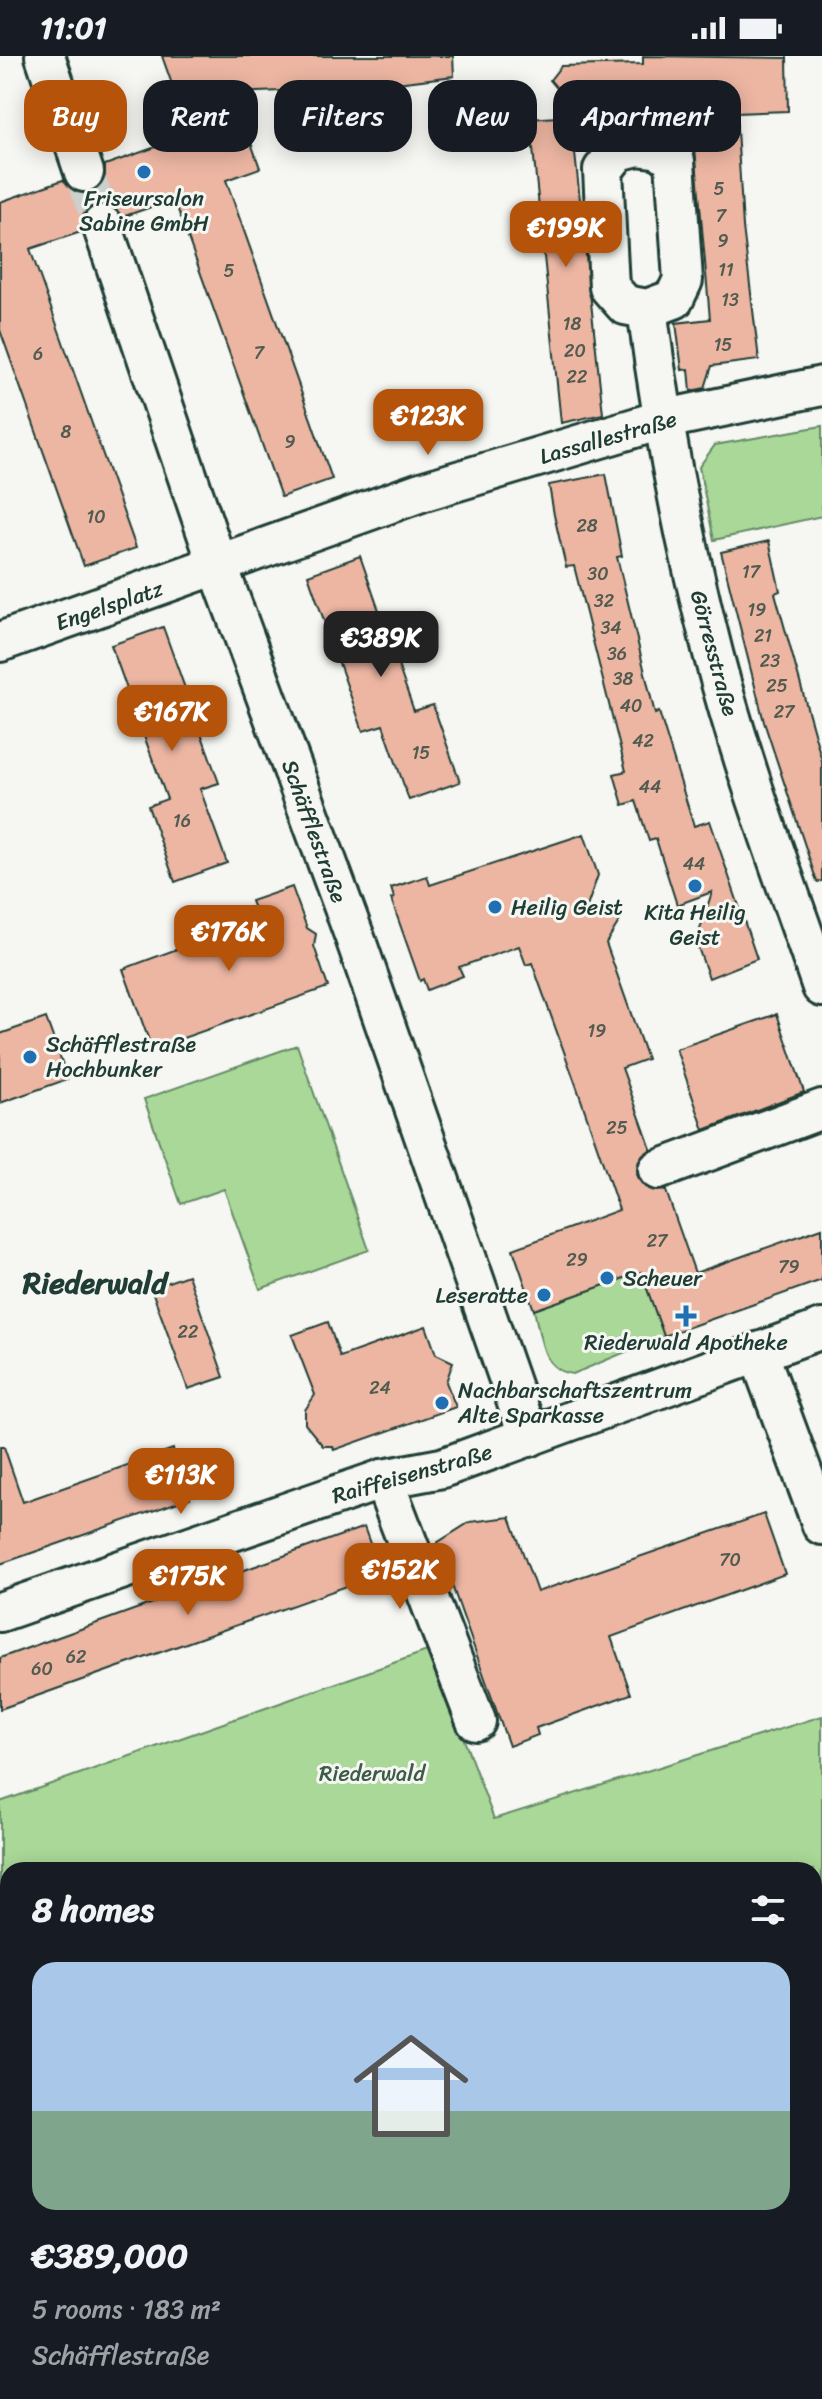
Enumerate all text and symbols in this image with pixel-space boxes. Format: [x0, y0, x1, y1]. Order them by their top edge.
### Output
text: 11:01 [40, 1, 107, 55]
chip: Buy [24, 80, 127, 152]
chip: Rent [143, 80, 258, 152]
chip: Filters [274, 80, 412, 152]
chip: New [428, 80, 537, 152]
chip: Apartment [553, 80, 741, 152]
marker: Friseursalon Sabine GmbH [135, 163, 153, 181]
house number: 5 [714, 173, 725, 205]
place label: Friseursalon Sabine GmbH [79, 179, 209, 243]
house number: 7 [716, 200, 728, 232]
pin: €199K [510, 201, 622, 269]
text: €199K [528, 204, 604, 250]
house number: 9 [717, 225, 729, 257]
house number: 11 [718, 254, 734, 286]
house number: 5 [224, 255, 235, 287]
house number: 13 [721, 284, 739, 316]
house number: 18 [563, 308, 581, 340]
house number: 15 [714, 329, 732, 361]
house number: 20 [564, 335, 586, 367]
house number: 7 [254, 337, 266, 369]
house number: 6 [33, 338, 43, 370]
house number: 22 [567, 361, 587, 393]
pin: €123K [372, 389, 484, 457]
text: €123K [391, 392, 465, 438]
street label: Lassallestraße [535, 399, 681, 476]
house number: 8 [61, 416, 72, 448]
house number: 9 [284, 426, 296, 458]
house number: 10 [86, 501, 106, 533]
house number: 28 [576, 510, 598, 542]
house number: 17 [742, 556, 762, 588]
house number: 30 [587, 558, 609, 590]
street label: Engelsplatz [50, 569, 169, 642]
house number: 32 [594, 585, 614, 617]
street label: Görresstraße [679, 586, 750, 721]
house number: 19 [748, 594, 766, 626]
pin: €389K [325, 611, 437, 679]
house number: 34 [600, 612, 622, 644]
text: €389K [342, 614, 421, 660]
house number: 21 [754, 620, 772, 652]
house number: 36 [607, 638, 627, 670]
house number: 23 [760, 645, 780, 677]
house number: 38 [613, 663, 634, 695]
house number: 25 [766, 670, 788, 702]
pin: €167K [116, 685, 228, 753]
text: €167K [135, 688, 209, 734]
house number: 40 [620, 690, 642, 722]
house number: 27 [774, 696, 796, 728]
house number: 42 [632, 725, 654, 757]
house number: 15 [412, 737, 430, 769]
street label: Schäfflestraße [271, 754, 359, 909]
house number: 44 [639, 771, 661, 803]
house number: 16 [173, 805, 191, 837]
house number: 44 [683, 848, 705, 880]
marker: Kita Heilig Geist [686, 877, 704, 895]
place label: Heilig Geist [511, 888, 623, 927]
place label: Kita Heilig Geist [644, 893, 746, 957]
marker: Heilig Geist [486, 898, 504, 916]
pin: €176K [173, 905, 285, 973]
text: €176K [192, 908, 266, 954]
house number: 19 [588, 1015, 606, 1047]
place label: Schäfflestraße Hochbunker [46, 1025, 196, 1089]
marker: Schäfflestraße Hochbunker [21, 1048, 39, 1066]
house number: 25 [606, 1112, 628, 1144]
house number: 27 [647, 1225, 669, 1257]
house number: 29 [566, 1244, 588, 1276]
house number: 79 [778, 1251, 800, 1283]
district label: Riederwald [22, 1256, 169, 1310]
place label: Scheuer [623, 1259, 703, 1298]
marker: Scheuer [598, 1269, 616, 1287]
place label: Leseratte [436, 1276, 528, 1315]
marker: Leseratte [535, 1286, 553, 1304]
marker: Riederwald Apotheke [677, 1307, 695, 1325]
house number: 22 [178, 1316, 198, 1348]
place label: Riederwald Apotheke [584, 1323, 788, 1362]
place label: Nachbarschaftszentrum Alte Sparkasse [457, 1371, 692, 1435]
house number: 24 [369, 1372, 391, 1404]
marker: Nachbarschaftszentrum Alte Sparkasse [433, 1394, 451, 1412]
street label: Raiffeisenstraße [327, 1432, 497, 1515]
pin: €113K [125, 1448, 237, 1516]
text: €113K [146, 1451, 216, 1497]
pin: €152K [344, 1543, 456, 1611]
house number: 70 [719, 1544, 741, 1576]
text: €152K [362, 1546, 438, 1592]
pin: €175K [132, 1549, 244, 1617]
text: €175K [151, 1552, 225, 1598]
house number: 62 [66, 1641, 86, 1673]
house number: 60 [31, 1653, 53, 1685]
park label: Riederwald [319, 1754, 426, 1793]
text: 8 homes [32, 1880, 154, 1940]
icon: filters [746, 1888, 790, 1932]
icon: home [339, 2014, 483, 2158]
text: €389,000 [32, 2226, 188, 2286]
text: 5 rooms · 183 m² [32, 2286, 221, 2332]
text: Schäfflestraße [32, 2332, 209, 2378]

